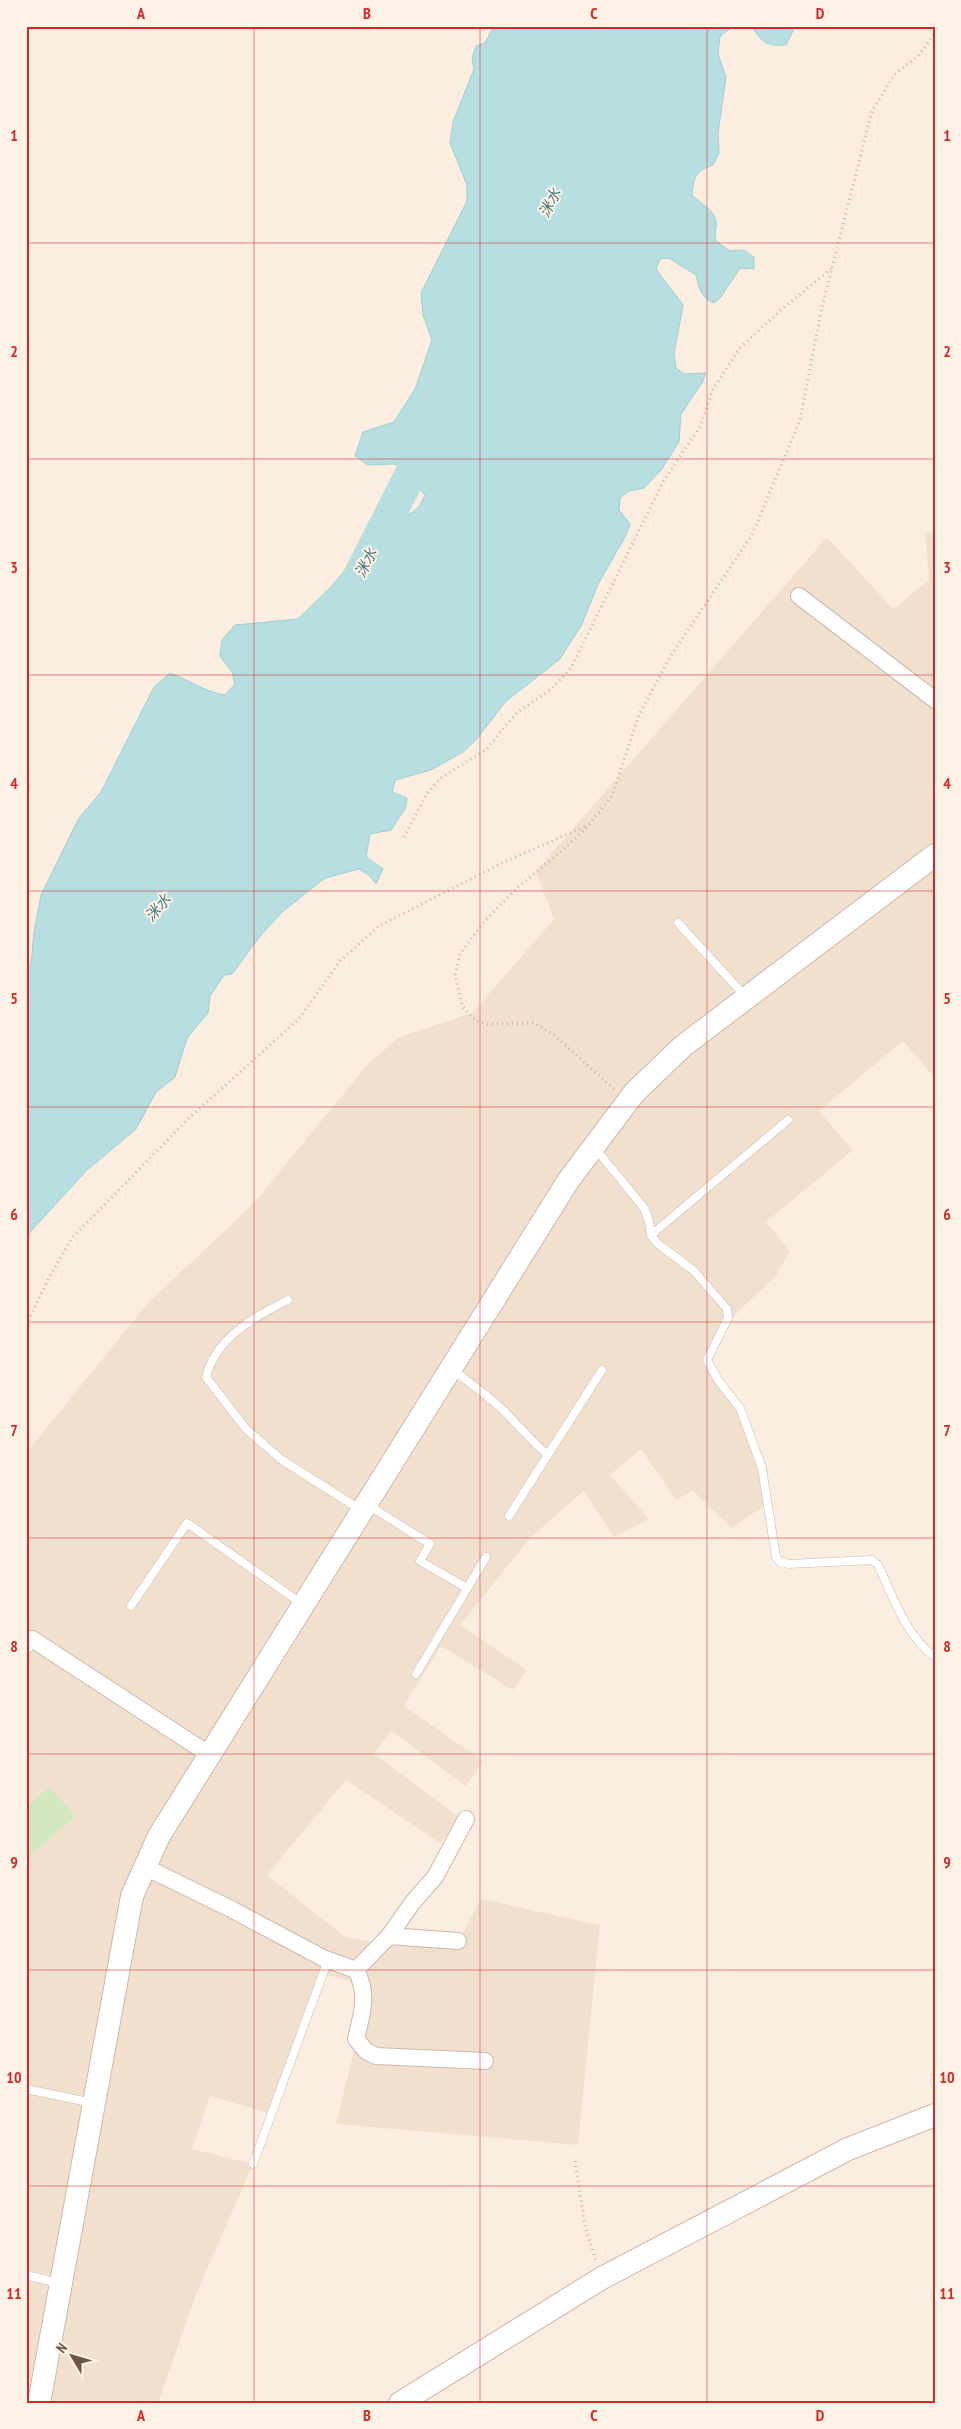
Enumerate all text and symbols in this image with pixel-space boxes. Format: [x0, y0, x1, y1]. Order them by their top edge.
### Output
text: A [136, 3, 146, 23]
text: B [363, 3, 371, 23]
text: C [590, 3, 598, 23]
text: D [816, 3, 825, 23]
text: 1 [10, 125, 18, 145]
text: 1 [943, 125, 951, 145]
water label: 洣水 [534, 184, 565, 220]
text: 2 [10, 341, 18, 361]
text: 2 [943, 341, 951, 361]
water label: 洣水 [350, 544, 381, 580]
text: 3 [10, 557, 18, 577]
text: 3 [943, 557, 951, 577]
text: 4 [10, 773, 18, 793]
text: 4 [943, 773, 951, 793]
water label: 洣水 [141, 889, 175, 925]
text: 5 [10, 988, 18, 1008]
text: 5 [943, 988, 951, 1008]
text: 6 [10, 1204, 18, 1224]
text: 6 [943, 1204, 951, 1224]
text: 7 [10, 1420, 18, 1440]
text: 7 [943, 1420, 951, 1440]
text: 8 [10, 1636, 18, 1656]
text: 8 [943, 1636, 951, 1656]
text: 9 [10, 1852, 18, 1872]
text: 9 [943, 1852, 951, 1872]
text: 10 [6, 2067, 22, 2087]
text: 10 [939, 2067, 955, 2087]
text: 11 [6, 2283, 22, 2303]
text: 11 [939, 2283, 955, 2303]
north arrow [48, 2332, 98, 2382]
text: N [52, 2339, 71, 2357]
text: A [136, 2405, 146, 2425]
text: B [363, 2405, 371, 2425]
text: C [590, 2405, 598, 2425]
text: D [816, 2405, 825, 2425]

